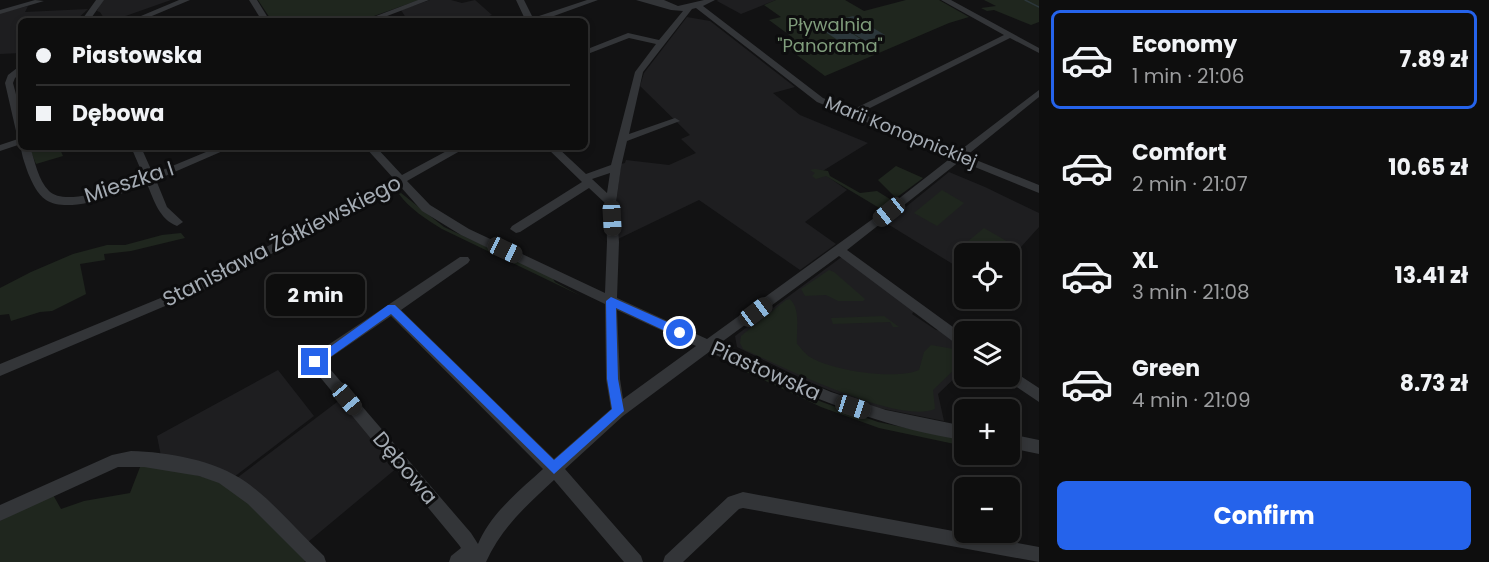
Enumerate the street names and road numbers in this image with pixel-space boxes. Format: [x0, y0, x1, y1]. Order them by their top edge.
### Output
street label: Marii Konopnickiej [822, 90, 981, 173]
street label: Mieszka I [80, 153, 177, 210]
street label: Stanisława Żółkiewskiego [158, 168, 406, 313]
street label: Piastowska [707, 334, 825, 408]
street label: Dębowa [366, 425, 444, 510]

